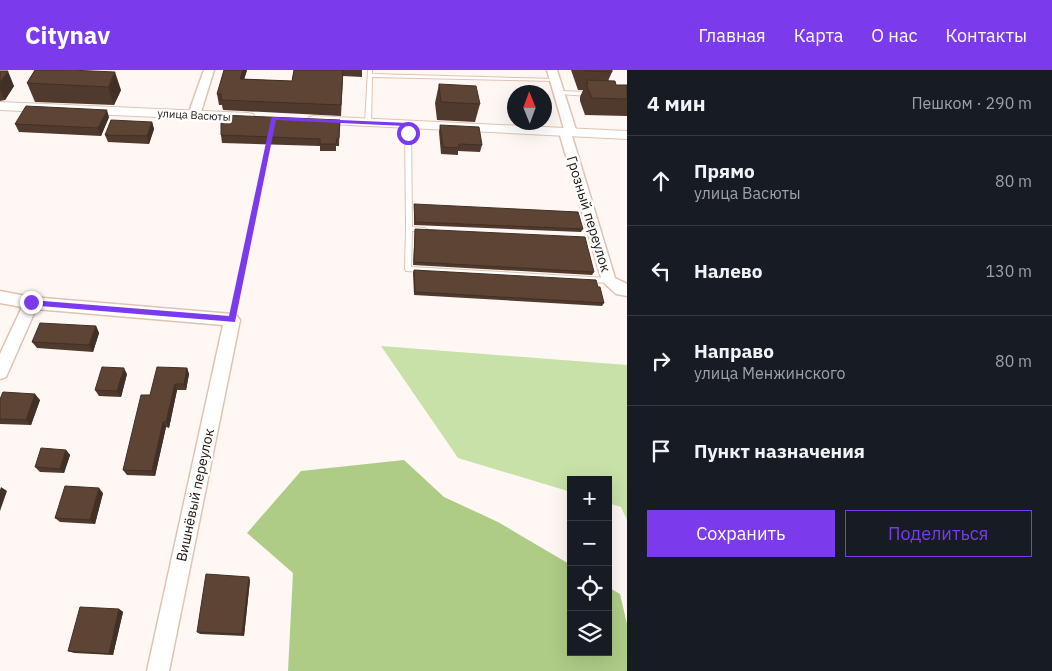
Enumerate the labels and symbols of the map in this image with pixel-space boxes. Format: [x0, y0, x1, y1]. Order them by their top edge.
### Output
north arrow [507, 85, 552, 130]
street label: улица Васюты [157, 106, 231, 124]
route start [397, 122, 420, 145]
street label: Грозный переулок [563, 154, 615, 275]
route end [20, 291, 43, 314]
street label: Вишнёвый переулок [172, 427, 218, 563]

